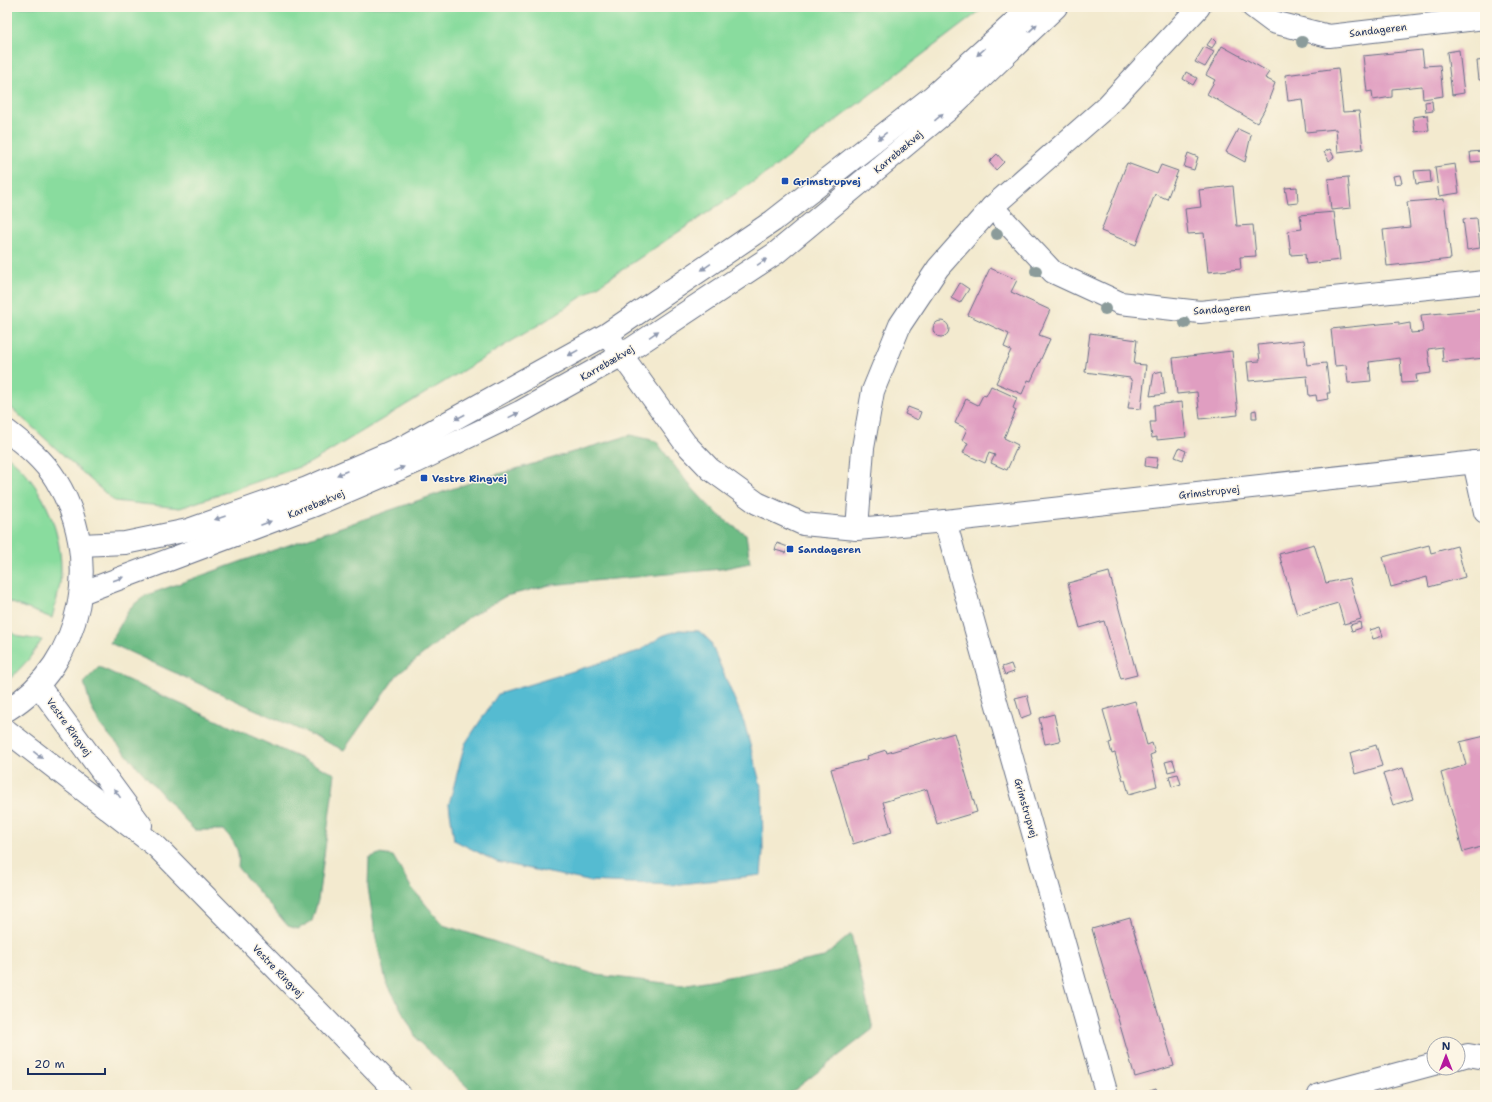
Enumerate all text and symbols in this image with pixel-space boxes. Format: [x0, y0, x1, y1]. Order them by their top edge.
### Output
street label: Sandageren [1349, 20, 1407, 40]
one-way arrow [1028, 23, 1038, 33]
one-way arrow [976, 47, 986, 57]
one-way arrow [933, 113, 944, 122]
street label: Karrebækvej [871, 127, 925, 176]
one-way arrow [876, 131, 887, 140]
place label: Grimstrupvej [793, 175, 861, 188]
marker: Grimstrupvej [780, 176, 790, 186]
one-way arrow [757, 258, 768, 266]
one-way arrow [700, 263, 711, 271]
street label: Sandageren [1193, 301, 1251, 317]
one-way arrow [649, 330, 660, 338]
street label: Karrebækvej [578, 342, 637, 384]
one-way arrow [567, 350, 579, 357]
one-way arrow [508, 412, 520, 418]
one-way arrow [454, 414, 465, 420]
one-way arrow [394, 466, 405, 472]
one-way arrow [337, 470, 348, 476]
place label: Vestre Ringvej [432, 472, 507, 485]
marker: Vestre Ringvej [419, 473, 429, 483]
street label: Grimstrupvej [1178, 482, 1240, 502]
street label: Karrebækvej [286, 487, 347, 521]
one-way arrow [214, 516, 226, 522]
one-way arrow [260, 520, 272, 526]
place label: Sandageren [798, 543, 861, 556]
marker: Sandageren [785, 544, 795, 554]
one-way arrow [113, 576, 125, 582]
street label: Vestre Ringvej [44, 695, 95, 759]
one-way arrow [32, 750, 43, 759]
street label: Grimstrupvej [1011, 777, 1041, 840]
one-way arrow [113, 787, 121, 798]
street label: Vestre Ringvej [249, 942, 307, 1000]
north arrow [1426, 1036, 1466, 1076]
text: N [1442, 1039, 1451, 1054]
scale bar [28, 1050, 105, 1076]
text: 20 m [34, 1056, 65, 1072]

